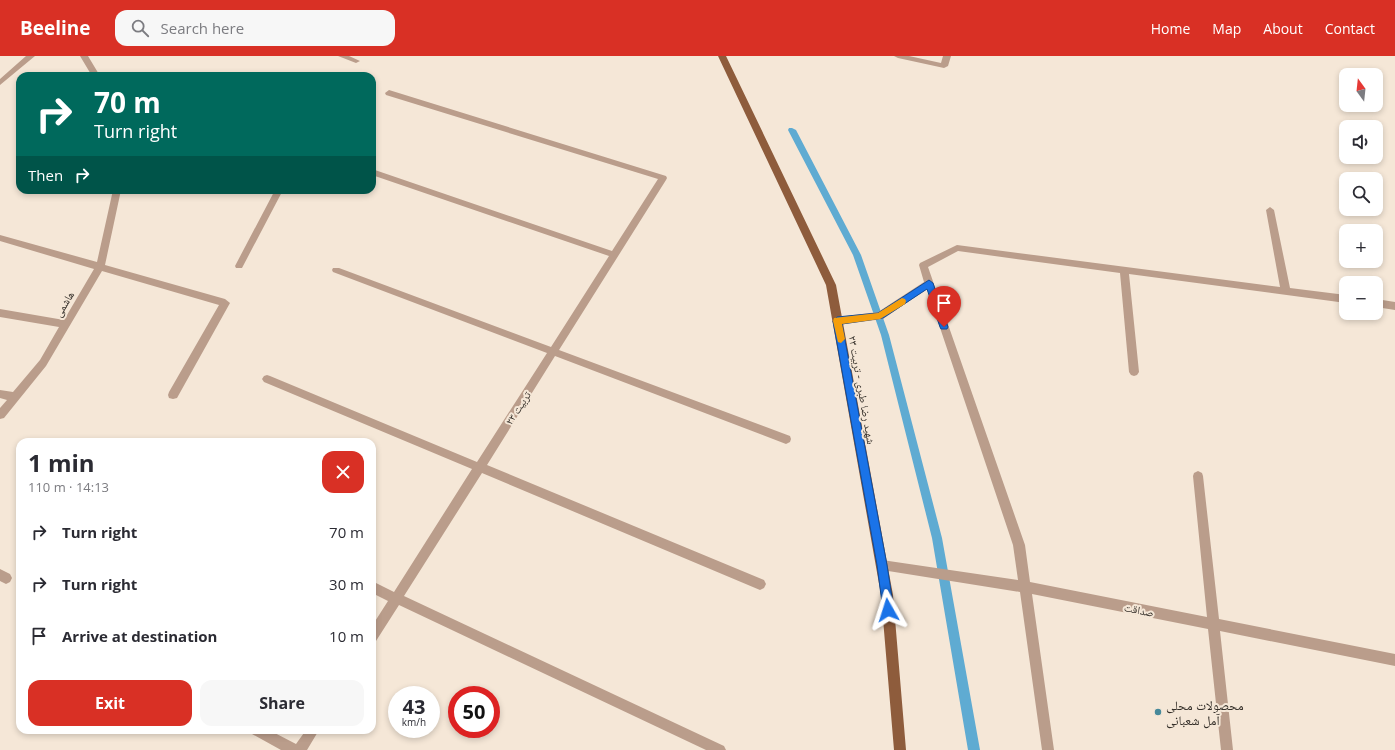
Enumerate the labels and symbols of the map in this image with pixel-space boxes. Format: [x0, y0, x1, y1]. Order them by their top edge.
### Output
north arrow [1339, 68, 1383, 112]
pin [927, 286, 961, 327]
street label: هاشمی [50, 288, 77, 319]
street label: شهید رضا طبری - تربیت ۲۳ [846, 334, 879, 445]
street label: تربیت ۲۳ [501, 388, 534, 427]
position arrow [867, 589, 909, 631]
street label: صداقت [1123, 599, 1155, 620]
speed limit sign: 50 [448, 686, 500, 738]
place label: محصولات محلی آمل شعبانی [1166, 696, 1244, 729]
marker: محصولات محلی آمل شعبانی [1153, 707, 1163, 717]

